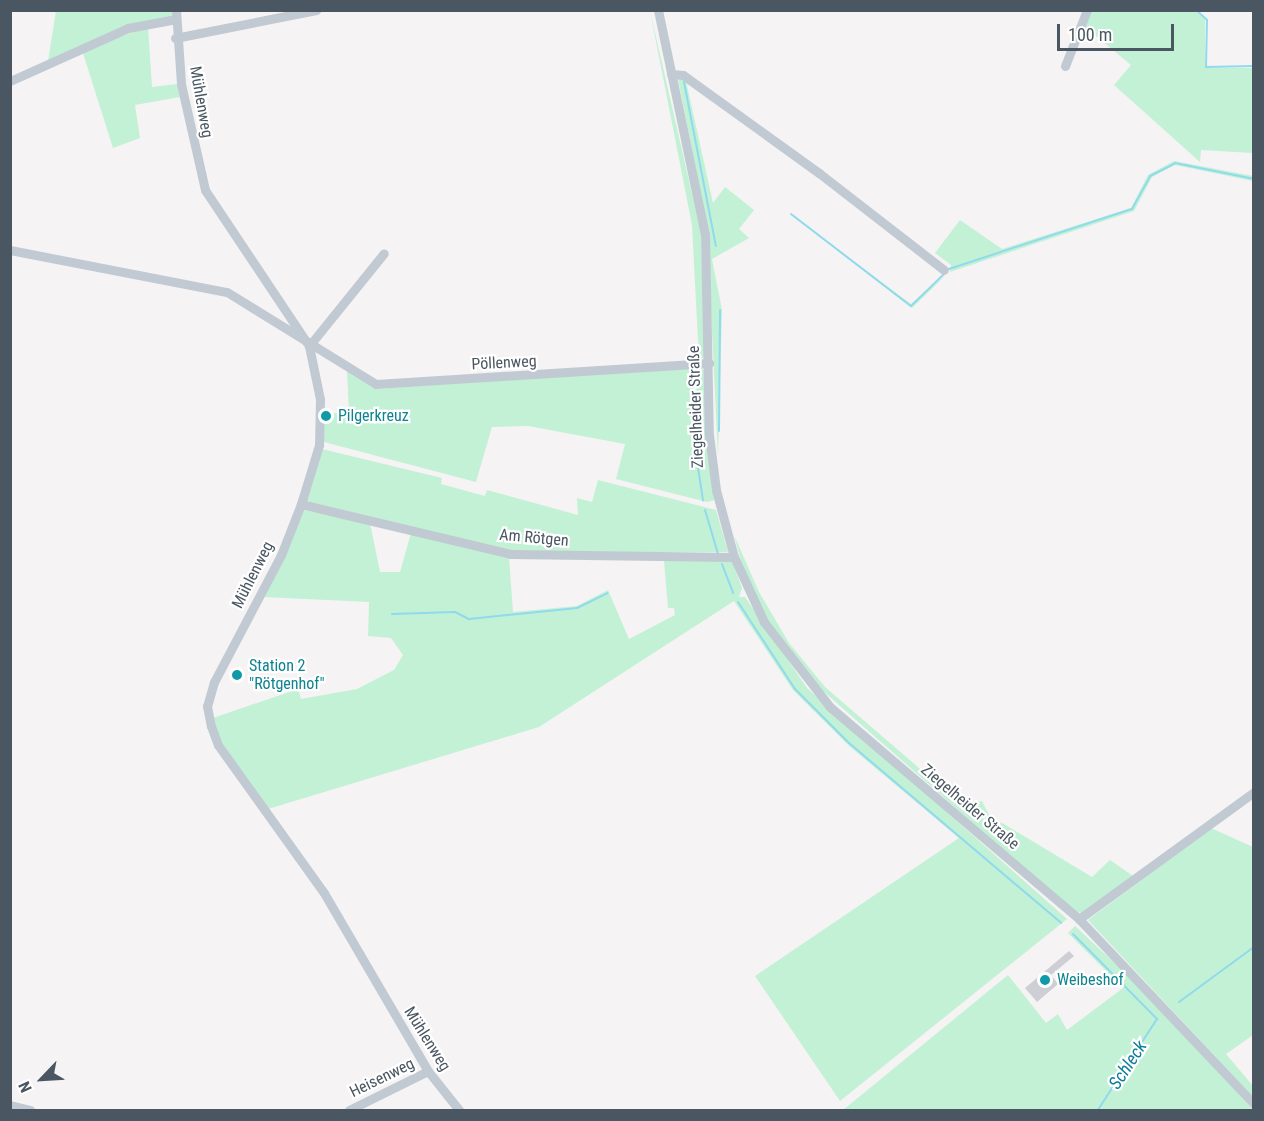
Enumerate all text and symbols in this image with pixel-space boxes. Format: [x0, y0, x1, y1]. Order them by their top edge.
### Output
scale bar [1060, 12, 1177, 50]
text: 100 m [1068, 24, 1112, 45]
street label: Mühlenweg [185, 65, 217, 139]
street label: Ziegelheider Straße [684, 345, 708, 469]
street label: Pöllenweg [471, 352, 537, 374]
place label: Pilgerkreuz [338, 406, 409, 426]
marker: Pilgerkreuz [319, 409, 333, 423]
street label: Am Rötgen [499, 525, 569, 551]
street label: Mühlenweg [228, 538, 278, 612]
place label: Station 2 "Rötgenhof" [249, 656, 325, 694]
marker: Station 2 "Rötgenhof" [230, 668, 244, 682]
street label: Ziegelheider Straße [917, 760, 1023, 854]
place label: Weibeshof [1057, 970, 1124, 990]
marker: Weibeshof [1038, 973, 1052, 987]
street label: Mühlenweg [400, 1003, 454, 1075]
water label: Schleck [1104, 1037, 1152, 1093]
north arrow [12, 1049, 72, 1109]
street label: Heisenweg [347, 1054, 417, 1102]
text: N [15, 1078, 36, 1095]

